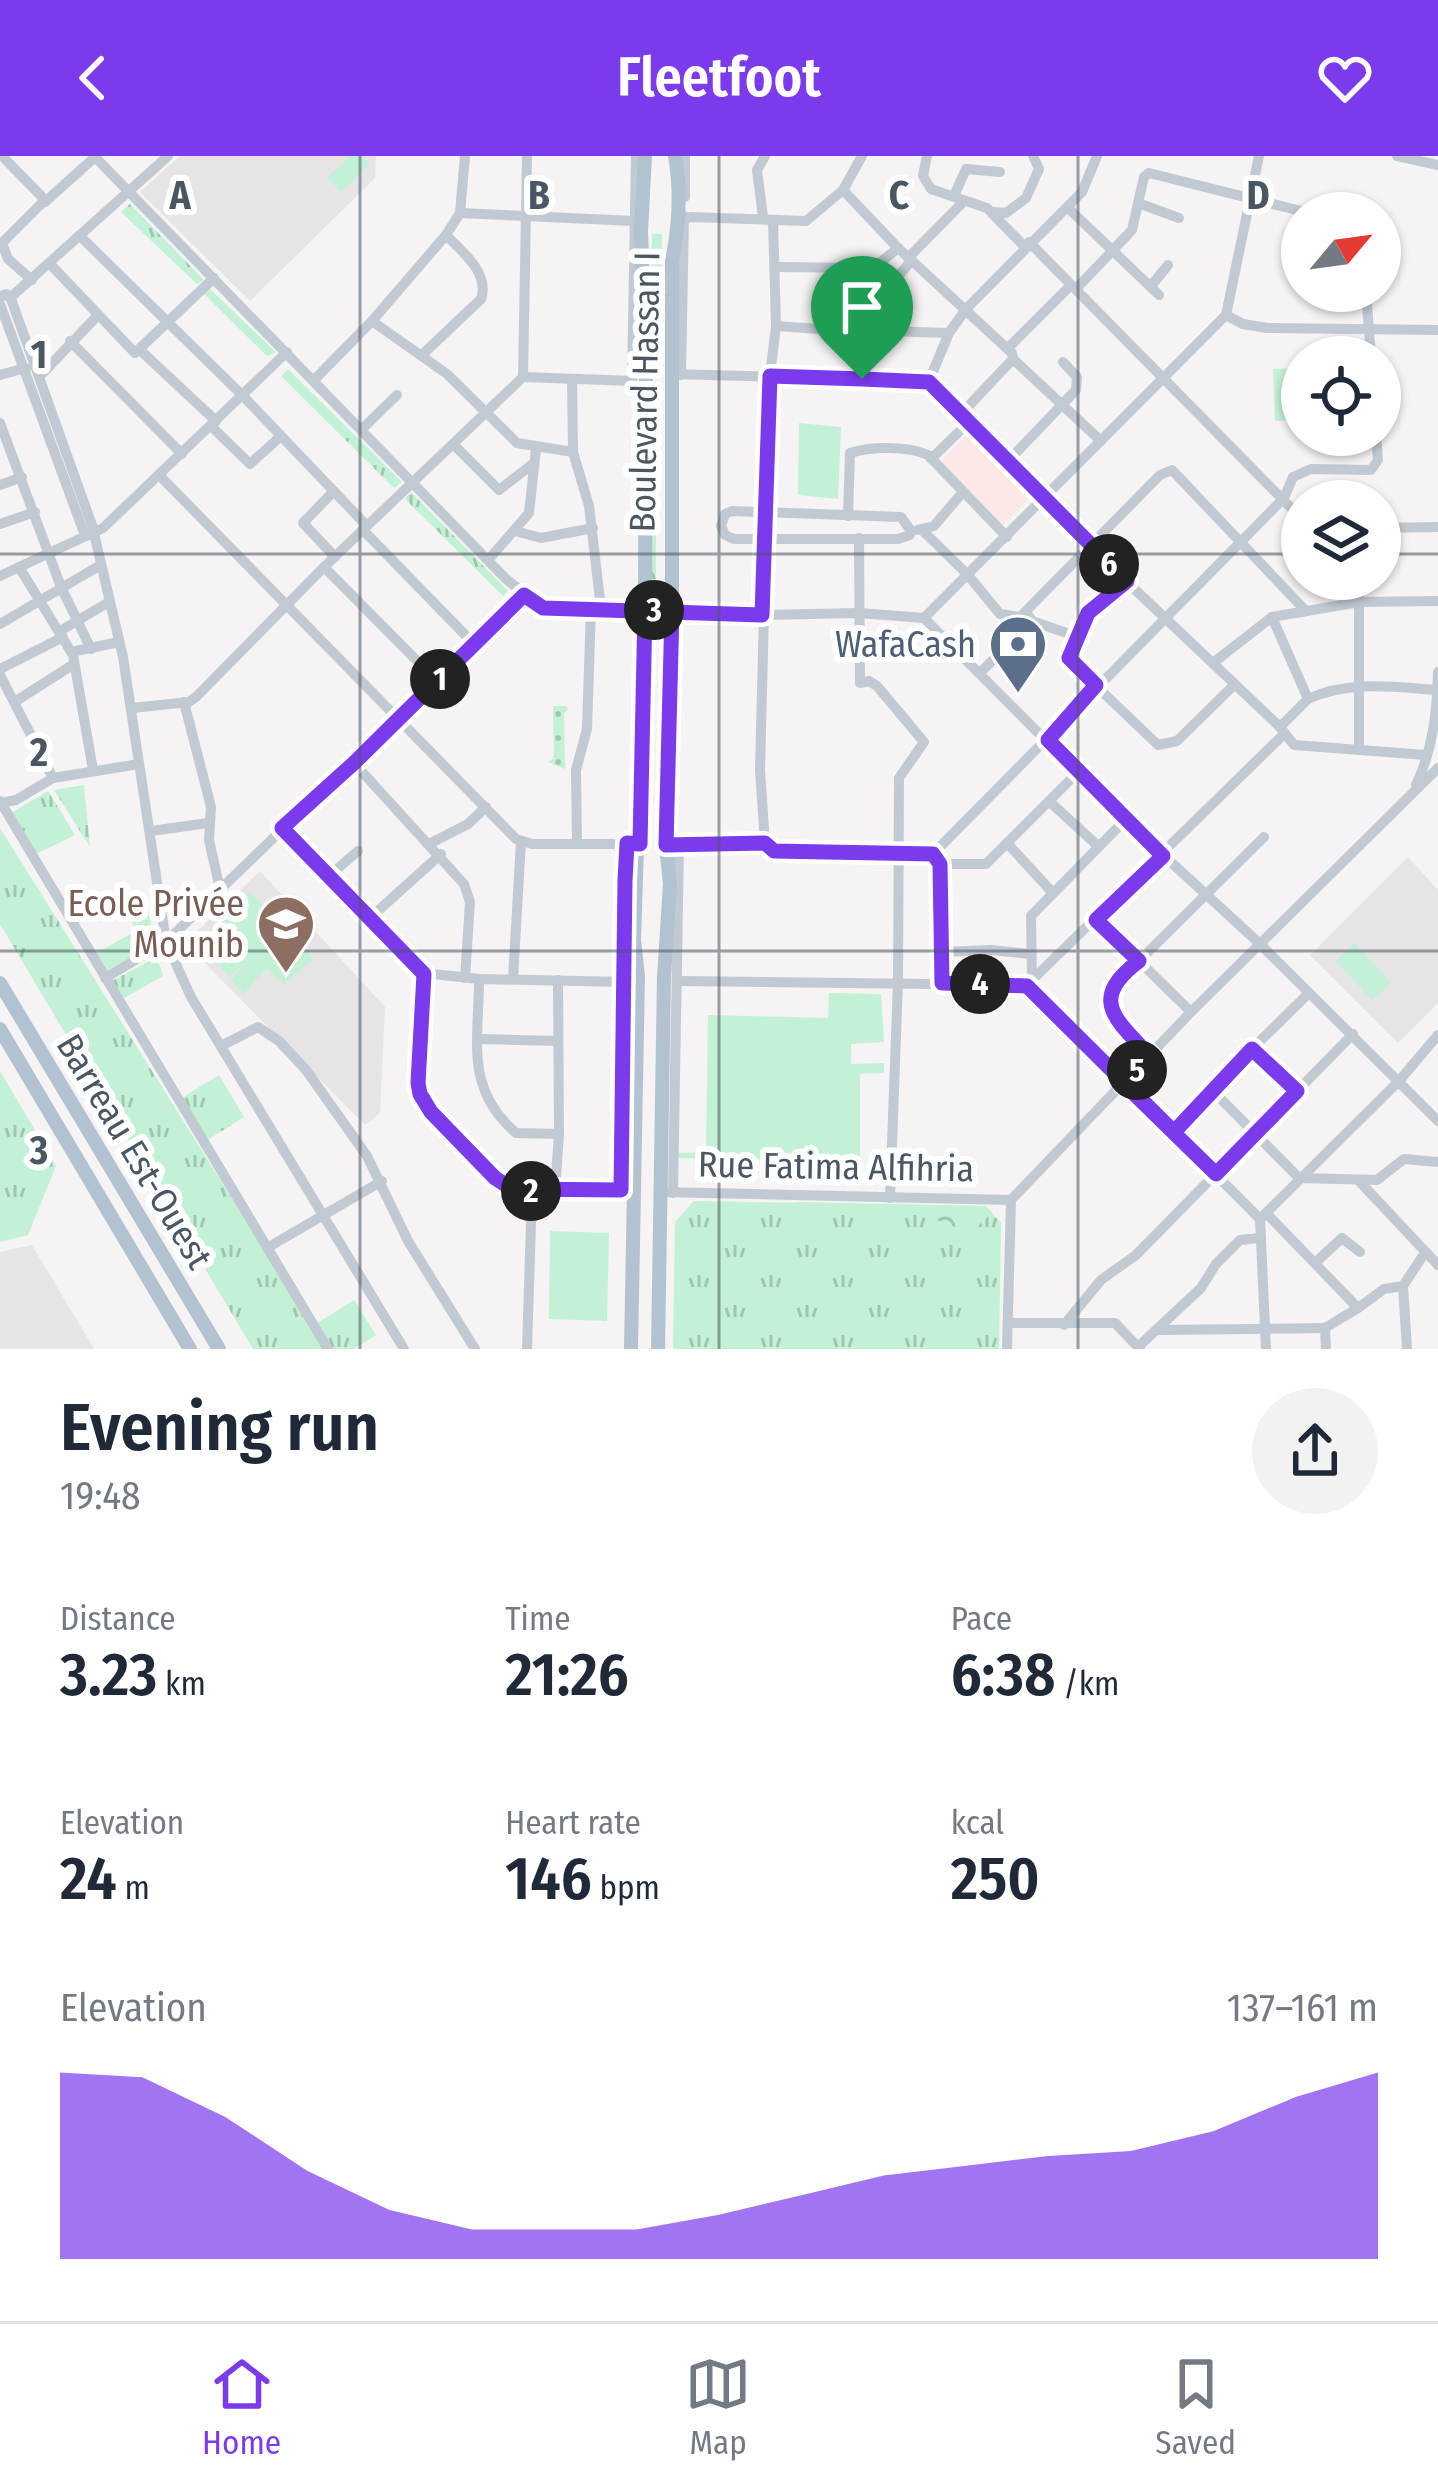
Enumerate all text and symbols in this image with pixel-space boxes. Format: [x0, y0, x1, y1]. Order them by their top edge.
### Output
icon: back [60, 45, 126, 111]
icon: heart [1312, 45, 1378, 111]
text: Fleetfoot [617, 46, 821, 110]
text: A [168, 173, 191, 219]
text: B [528, 173, 550, 219]
text: C [889, 173, 910, 219]
text: D [1246, 173, 1270, 219]
north arrow [1281, 192, 1401, 312]
map controls [1281, 192, 1401, 600]
street label: Boulevard Hassan I [621, 251, 669, 533]
pin [811, 256, 913, 379]
icon: arrive [829, 274, 895, 340]
text: 1 [31, 332, 47, 378]
button: locate [1281, 336, 1401, 456]
button: layers [1281, 480, 1401, 600]
pin: 6 [1079, 534, 1139, 594]
text: 6 [1100, 544, 1118, 584]
pin: 3 [624, 580, 684, 640]
text: 3 [646, 590, 662, 630]
bank icon: WafaCash [987, 613, 1049, 695]
place label: WafaCash [835, 623, 976, 667]
pin: 1 [410, 649, 470, 709]
text: 1 [433, 659, 447, 699]
text: 2 [29, 730, 48, 776]
place label: Ecole Privée Mounib [67, 882, 244, 967]
school or university icon: Ecole Privée Mounib [255, 893, 317, 975]
pin: 4 [950, 954, 1010, 1014]
text: 4 [972, 964, 988, 1004]
street label: Barreau Est-Ouest [47, 1026, 222, 1277]
pin: 5 [1107, 1040, 1167, 1100]
text: 5 [1129, 1050, 1145, 1090]
text: 3 [29, 1128, 48, 1174]
street label: Rue Fatima Alfihria [698, 1143, 974, 1191]
pin: 2 [501, 1161, 561, 1221]
text: 2 [523, 1171, 539, 1211]
text: Evening run [60, 1388, 379, 1467]
button: share [1252, 1388, 1378, 1514]
text: 19:48 [60, 1473, 141, 1519]
text: Distance [60, 1599, 176, 1639]
text: Time [505, 1599, 571, 1639]
text: Pace [951, 1599, 1012, 1639]
text: 3.23 [60, 1639, 157, 1711]
text: 21:26 [505, 1639, 629, 1711]
text: 6:38 [951, 1639, 1055, 1711]
text: km [157, 1664, 206, 1704]
text: /km [1055, 1664, 1119, 1704]
text: Elevation [60, 1803, 184, 1843]
text: Heart rate [505, 1803, 641, 1843]
text: kcal [951, 1803, 1004, 1843]
text: 24 [60, 1843, 117, 1915]
text: 146 [505, 1843, 592, 1915]
text: 250 [951, 1843, 1040, 1915]
text: m [117, 1868, 150, 1908]
text: bpm [592, 1868, 660, 1908]
text: Elevation [60, 1985, 207, 2031]
text: 137–161 m [1227, 1985, 1378, 2031]
tab: Home [202, 2351, 281, 2463]
tab: Map [685, 2351, 751, 2463]
tab: Saved [1155, 2351, 1236, 2463]

